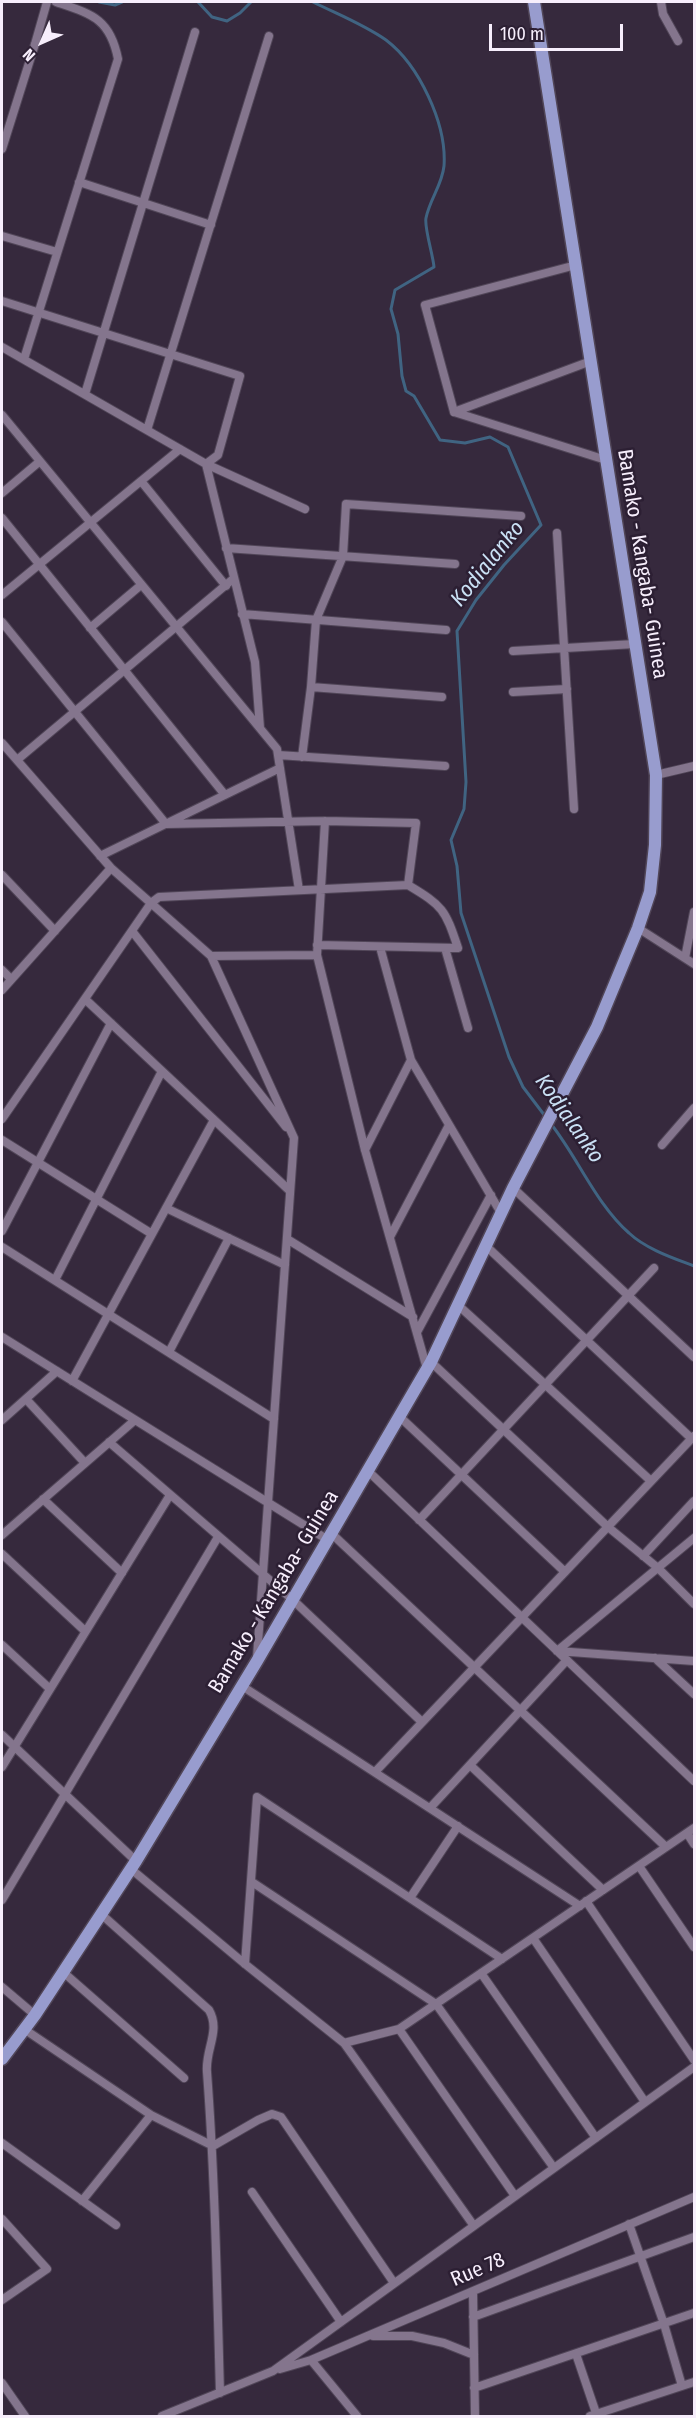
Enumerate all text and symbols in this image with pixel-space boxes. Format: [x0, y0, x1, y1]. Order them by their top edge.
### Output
north arrow [12, 12, 72, 72]
scale bar [492, 12, 626, 50]
text: 100 m [500, 23, 544, 45]
text: N [19, 45, 39, 65]
street label: Bamako - Kangaba- Guinea [611, 447, 673, 681]
water label: Kodialanko [445, 516, 531, 612]
water label: Kodialanko [529, 1069, 609, 1169]
street label: Bamako - Kangaba- Guinea [203, 1486, 345, 1698]
street label: Rue 78 [447, 2247, 509, 2293]

